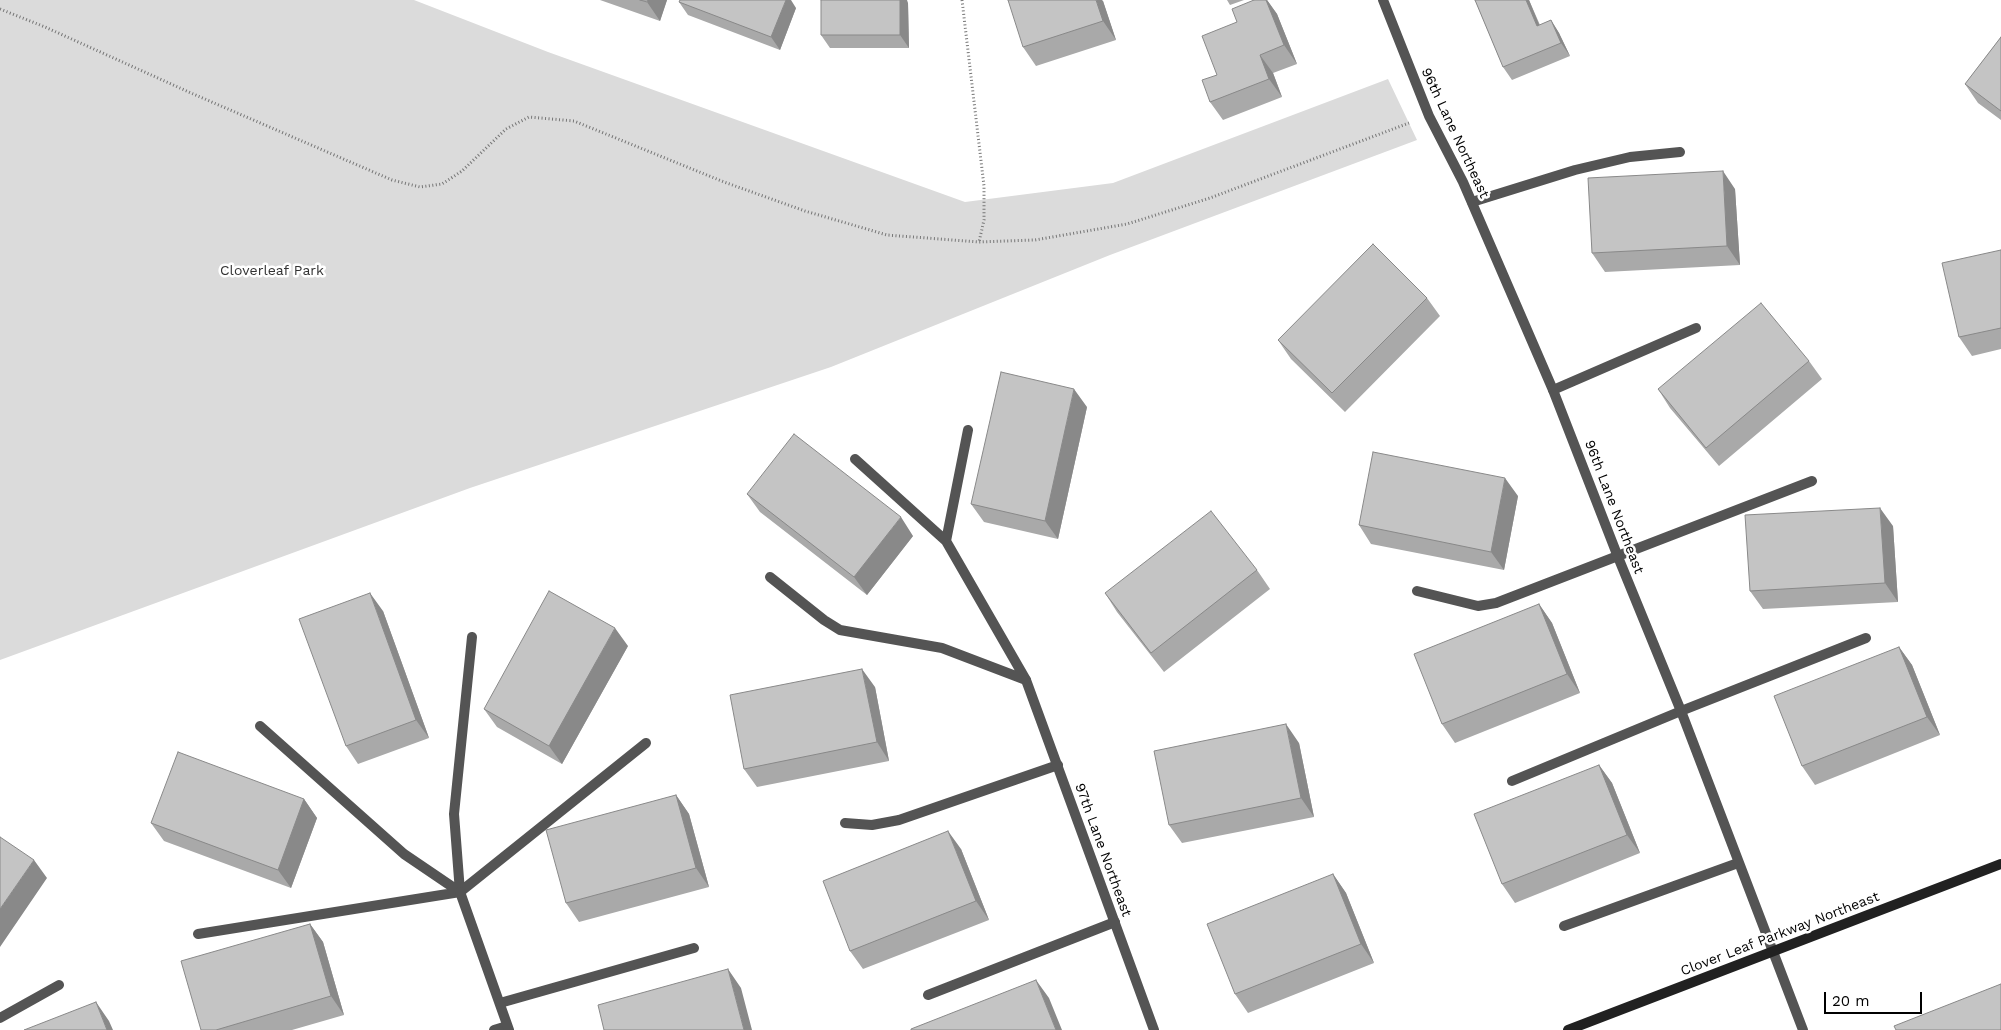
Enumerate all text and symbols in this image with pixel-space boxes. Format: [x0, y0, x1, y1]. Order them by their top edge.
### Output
street label: 96th Lane Northeast [1417, 65, 1493, 201]
park label: Cloverleaf Park [220, 263, 324, 279]
street label: 96th Lane Northeast [1581, 438, 1647, 576]
street label: 97th Lane Northeast [1071, 781, 1135, 919]
street label: Clover Leaf Parkway Northeast [1678, 888, 1882, 980]
scale bar [1826, 982, 1924, 1014]
text: 20 m [1832, 992, 1870, 1010]

